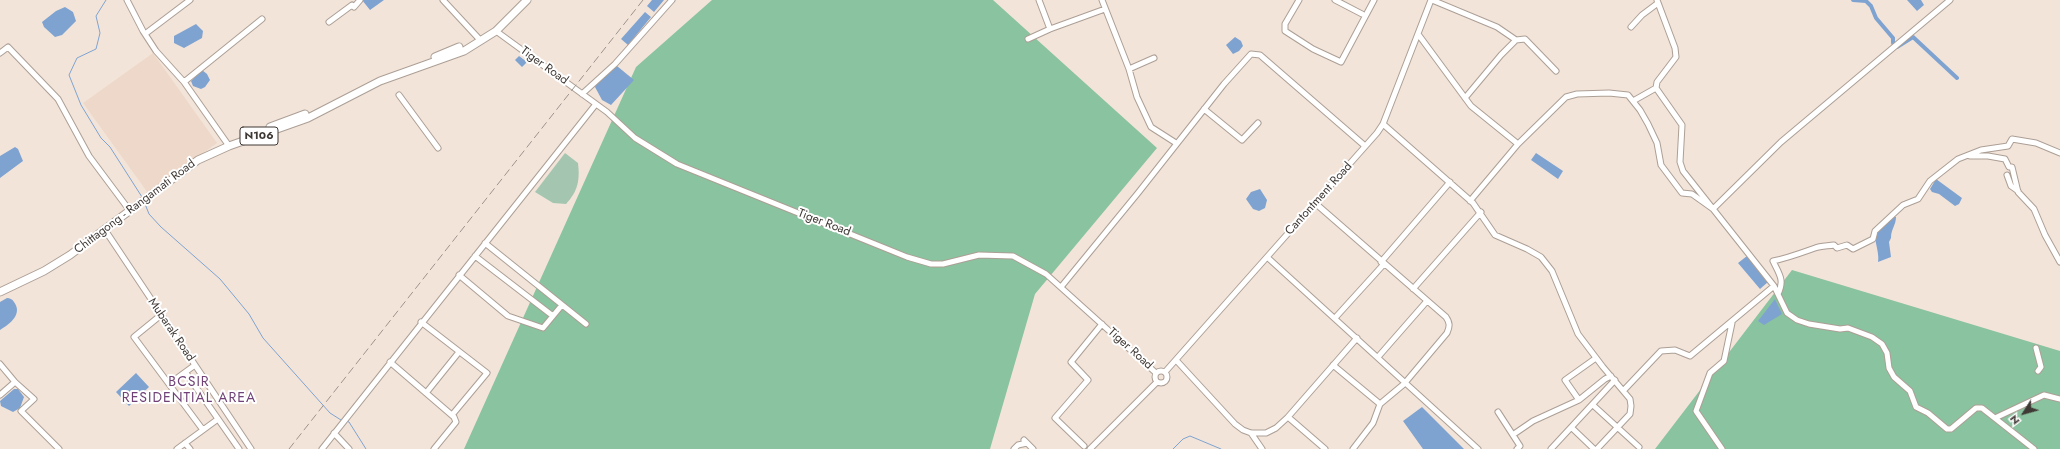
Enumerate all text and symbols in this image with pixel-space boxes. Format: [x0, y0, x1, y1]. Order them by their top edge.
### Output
street label: Tiger Road [517, 44, 571, 88]
road number: N106 [240, 127, 278, 145]
street label: Chittagong - Rangamati Road [72, 157, 198, 257]
street label: Cantontment Road [1282, 160, 1356, 238]
street label: Tiger Road [796, 206, 852, 240]
street label: Mubarak Road [145, 296, 197, 364]
street label: Tiger Road [1105, 325, 1155, 373]
district label: BCSIR RESIDENTIAL AREA [122, 375, 256, 408]
north arrow [2004, 393, 2044, 433]
text: N [2005, 412, 2023, 429]

